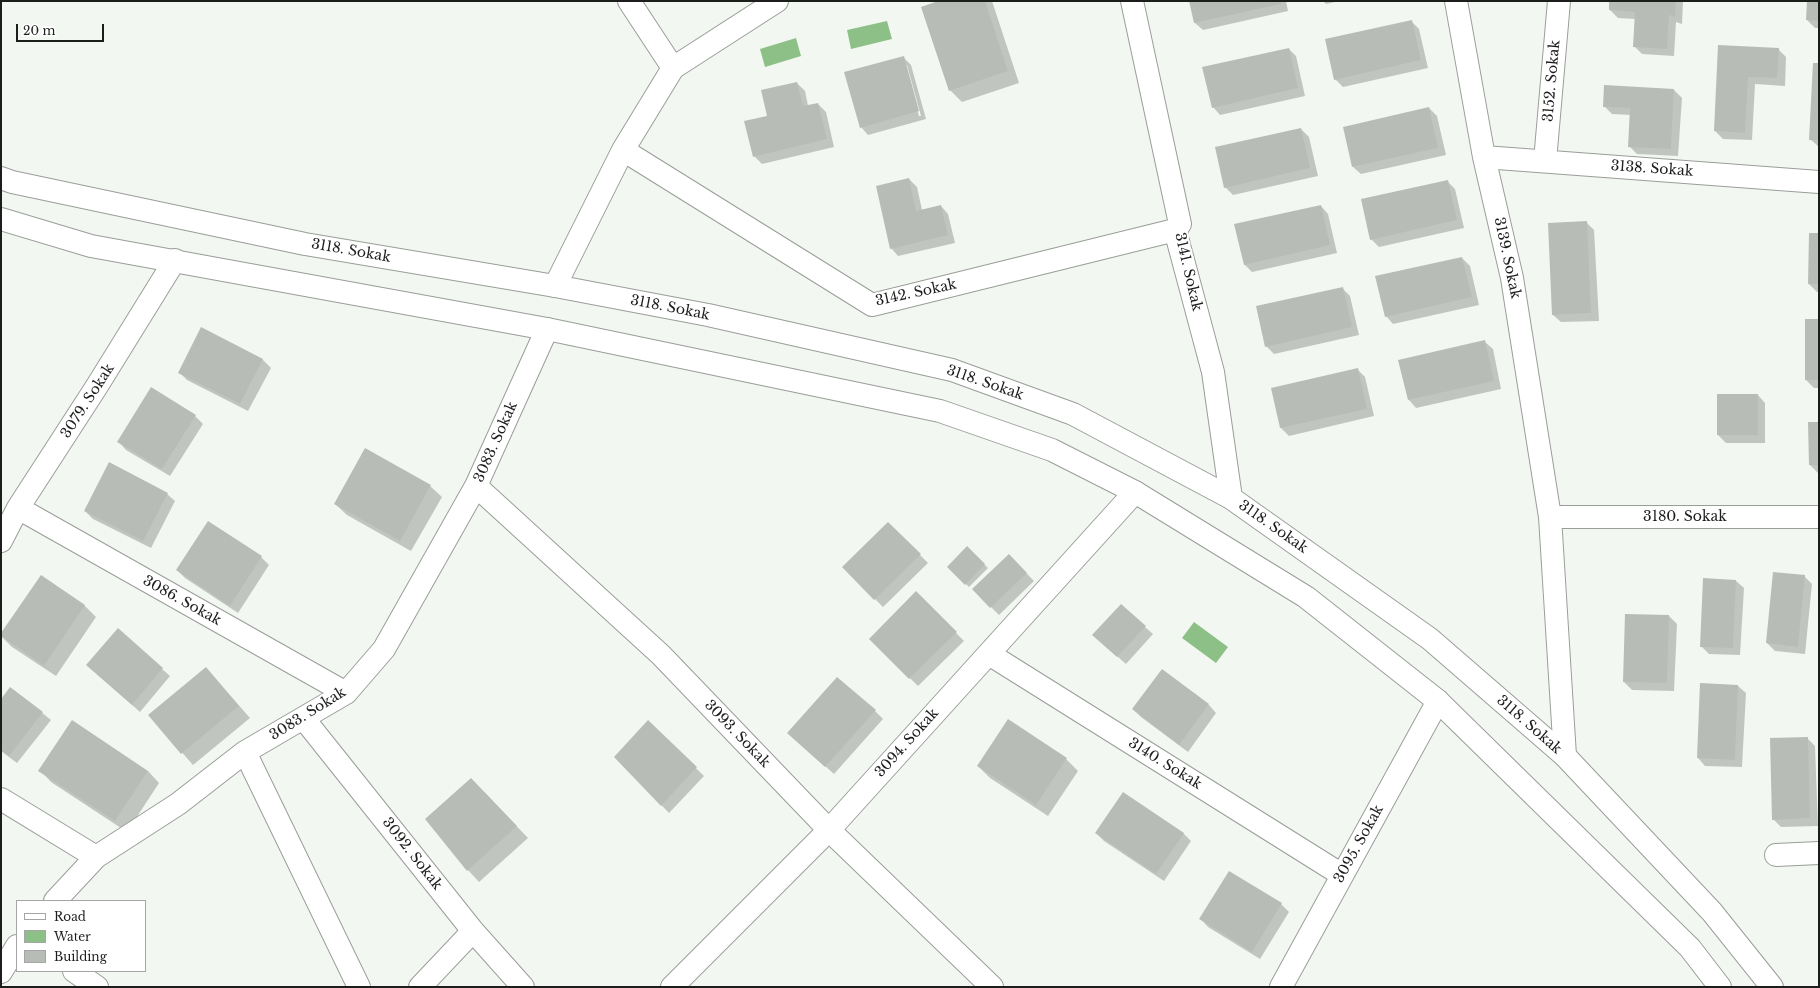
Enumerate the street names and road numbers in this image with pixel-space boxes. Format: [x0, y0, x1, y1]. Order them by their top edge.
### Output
street label: 3152. Sokak [1540, 39, 1564, 123]
street label: 3138. Sokak [1610, 158, 1694, 180]
street label: 3139. Sokak [1490, 216, 1524, 300]
street label: 3141. Sokak [1171, 231, 1205, 313]
street label: 3118. Sokak [310, 236, 392, 266]
street label: 3142. Sokak [874, 276, 958, 310]
street label: 3118. Sokak [629, 292, 711, 324]
street label: 3079. Sokak [58, 361, 118, 441]
street label: 3118. Sokak [944, 362, 1026, 404]
street label: 3083. Sokak [471, 399, 521, 485]
street label: 3118. Sokak [1235, 497, 1311, 557]
street label: 3180. Sokak [1643, 509, 1727, 525]
street label: 3086. Sokak [140, 573, 224, 629]
street label: 3083. Sokak [267, 684, 349, 744]
street label: 3118. Sokak [1493, 692, 1565, 758]
street label: 3093. Sokak [701, 697, 773, 771]
street label: 3094. Sokak [872, 705, 942, 781]
street label: 3140. Sokak [1125, 735, 1205, 793]
street label: 3095. Sokak [1331, 802, 1387, 886]
street label: 3092. Sokak [379, 814, 445, 894]

